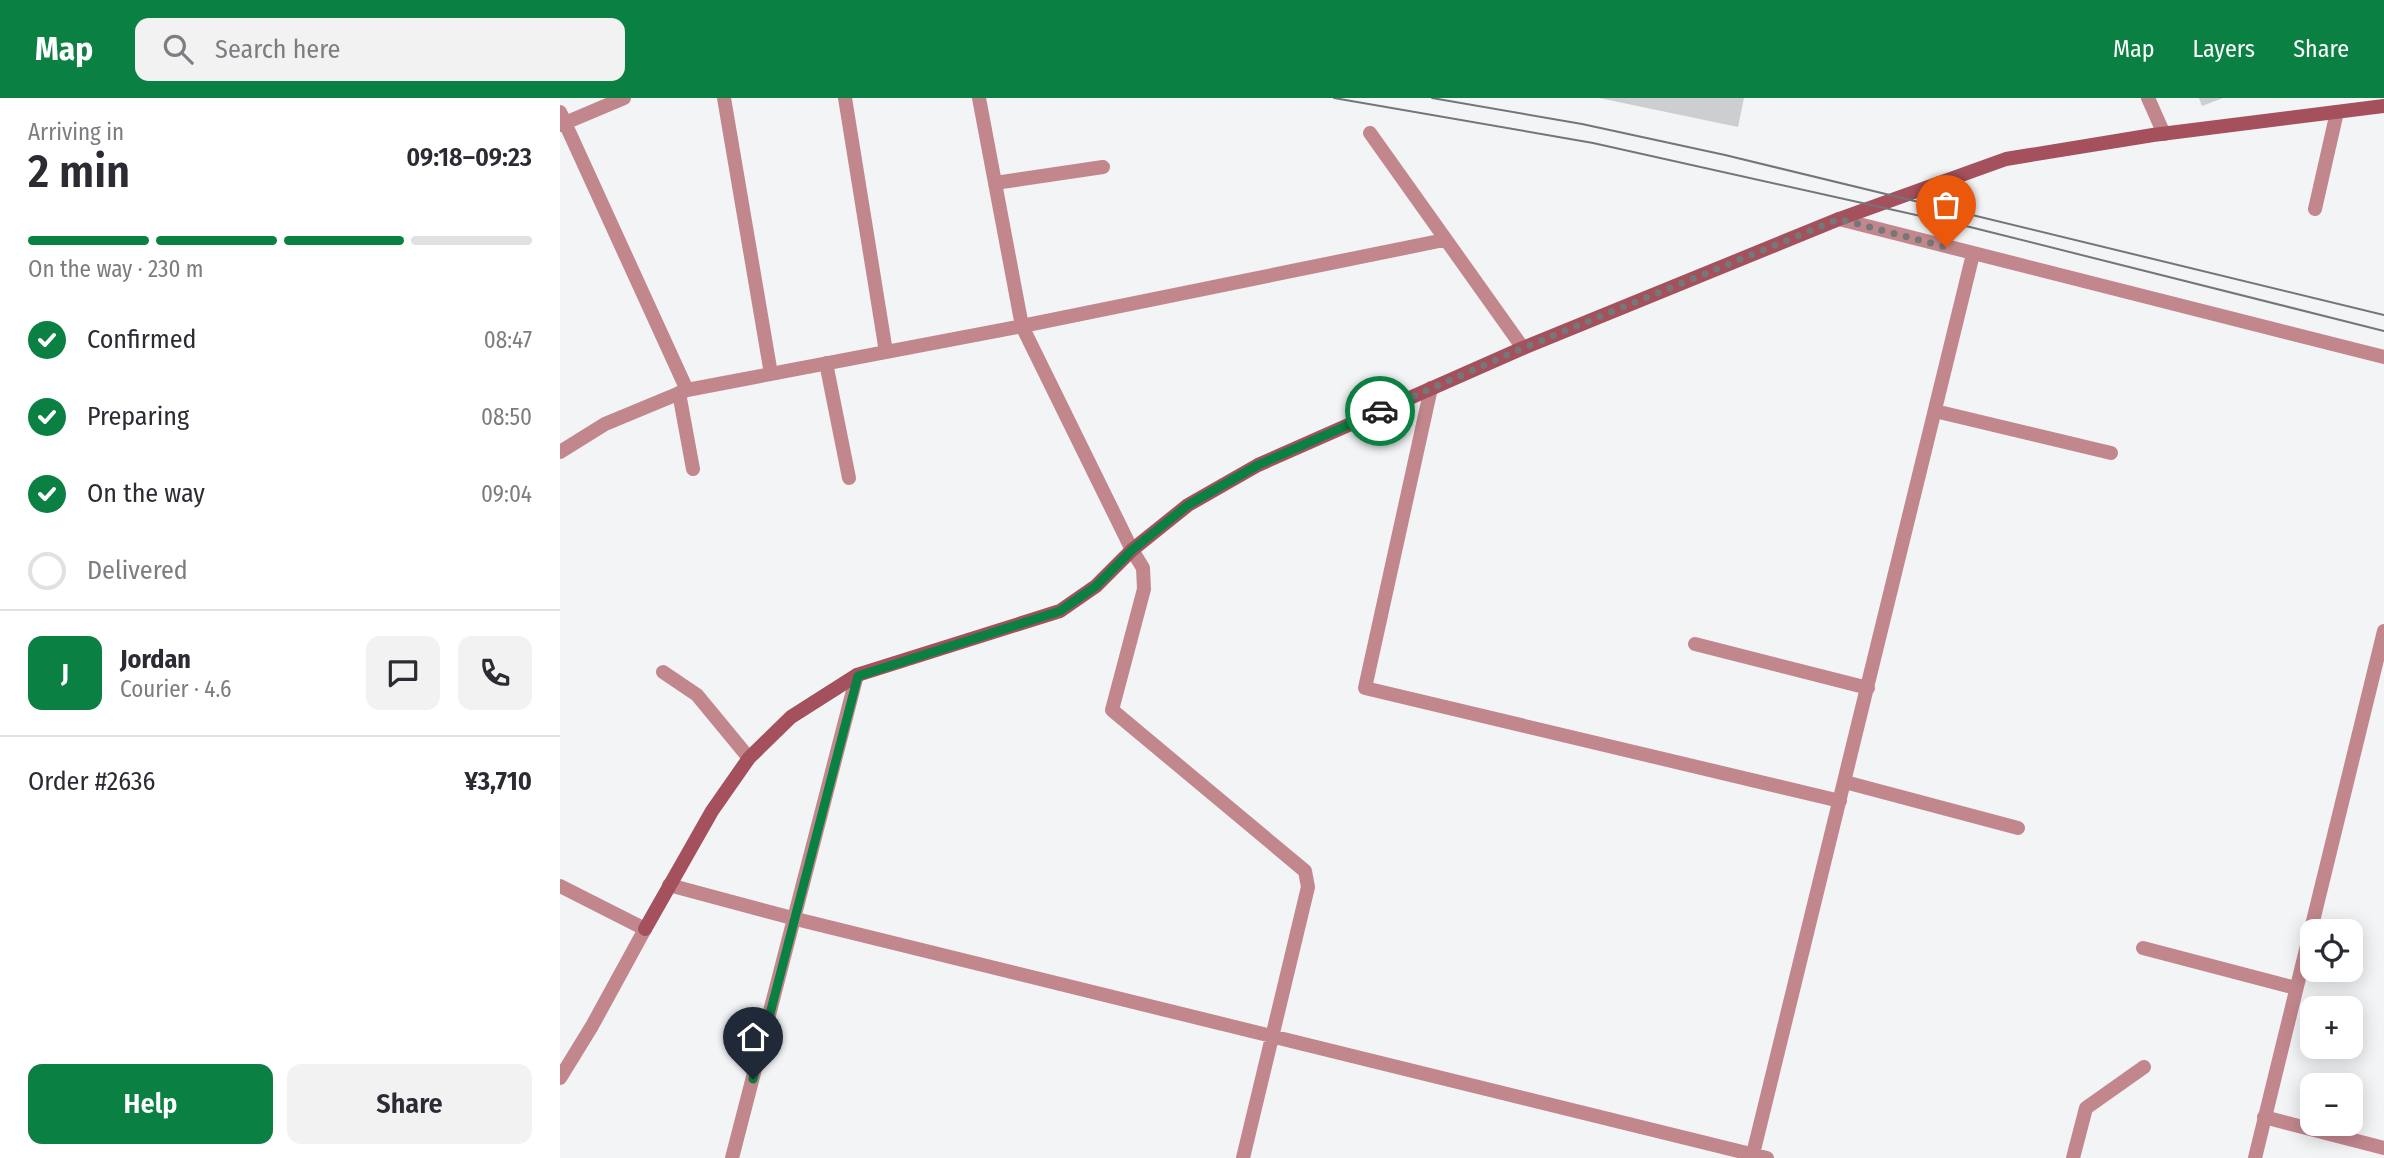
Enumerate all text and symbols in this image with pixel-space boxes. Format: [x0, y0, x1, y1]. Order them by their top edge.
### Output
search box [135, 18, 625, 81]
text: Map [35, 29, 93, 69]
icon: search [159, 30, 197, 68]
text: Search here [215, 34, 340, 65]
text: Map [2113, 35, 2155, 63]
text: Layers [2193, 35, 2255, 63]
text: Share [2293, 35, 2349, 63]
text: Arriving in [28, 118, 124, 146]
text: 09:18–09:23 [406, 142, 532, 173]
text: 2 min [28, 144, 130, 199]
pin [1916, 175, 1976, 247]
icon: bag [1927, 186, 1965, 224]
text: On the way · 230 m [28, 255, 204, 283]
icon: check [28, 321, 66, 359]
text: Confirmed [87, 324, 197, 355]
text: 08:47 [484, 326, 532, 354]
courier [1345, 376, 1415, 446]
icon: car [1361, 392, 1399, 430]
icon: check [28, 398, 66, 436]
text: Preparing [87, 401, 189, 432]
text: 08:50 [481, 403, 532, 431]
icon: check [28, 475, 66, 513]
text: On the way [87, 478, 205, 509]
text: 09:04 [481, 480, 532, 508]
text: Delivered [87, 555, 188, 586]
button: chat [366, 636, 440, 710]
button: phone [458, 636, 532, 710]
text: Jordan [120, 644, 191, 675]
text: J [61, 658, 69, 689]
text: Courier · 4.6 [120, 675, 231, 703]
text: Order #2636 [28, 766, 155, 797]
text: ¥3,710 [465, 766, 532, 797]
map controls [2300, 919, 2363, 1136]
button: locate [2300, 919, 2363, 982]
button: + [2300, 996, 2363, 1059]
pin [723, 1007, 783, 1079]
icon: home [734, 1018, 772, 1056]
button: Help [28, 1064, 273, 1144]
button: Share [287, 1064, 532, 1144]
button: − [2300, 1073, 2363, 1136]

